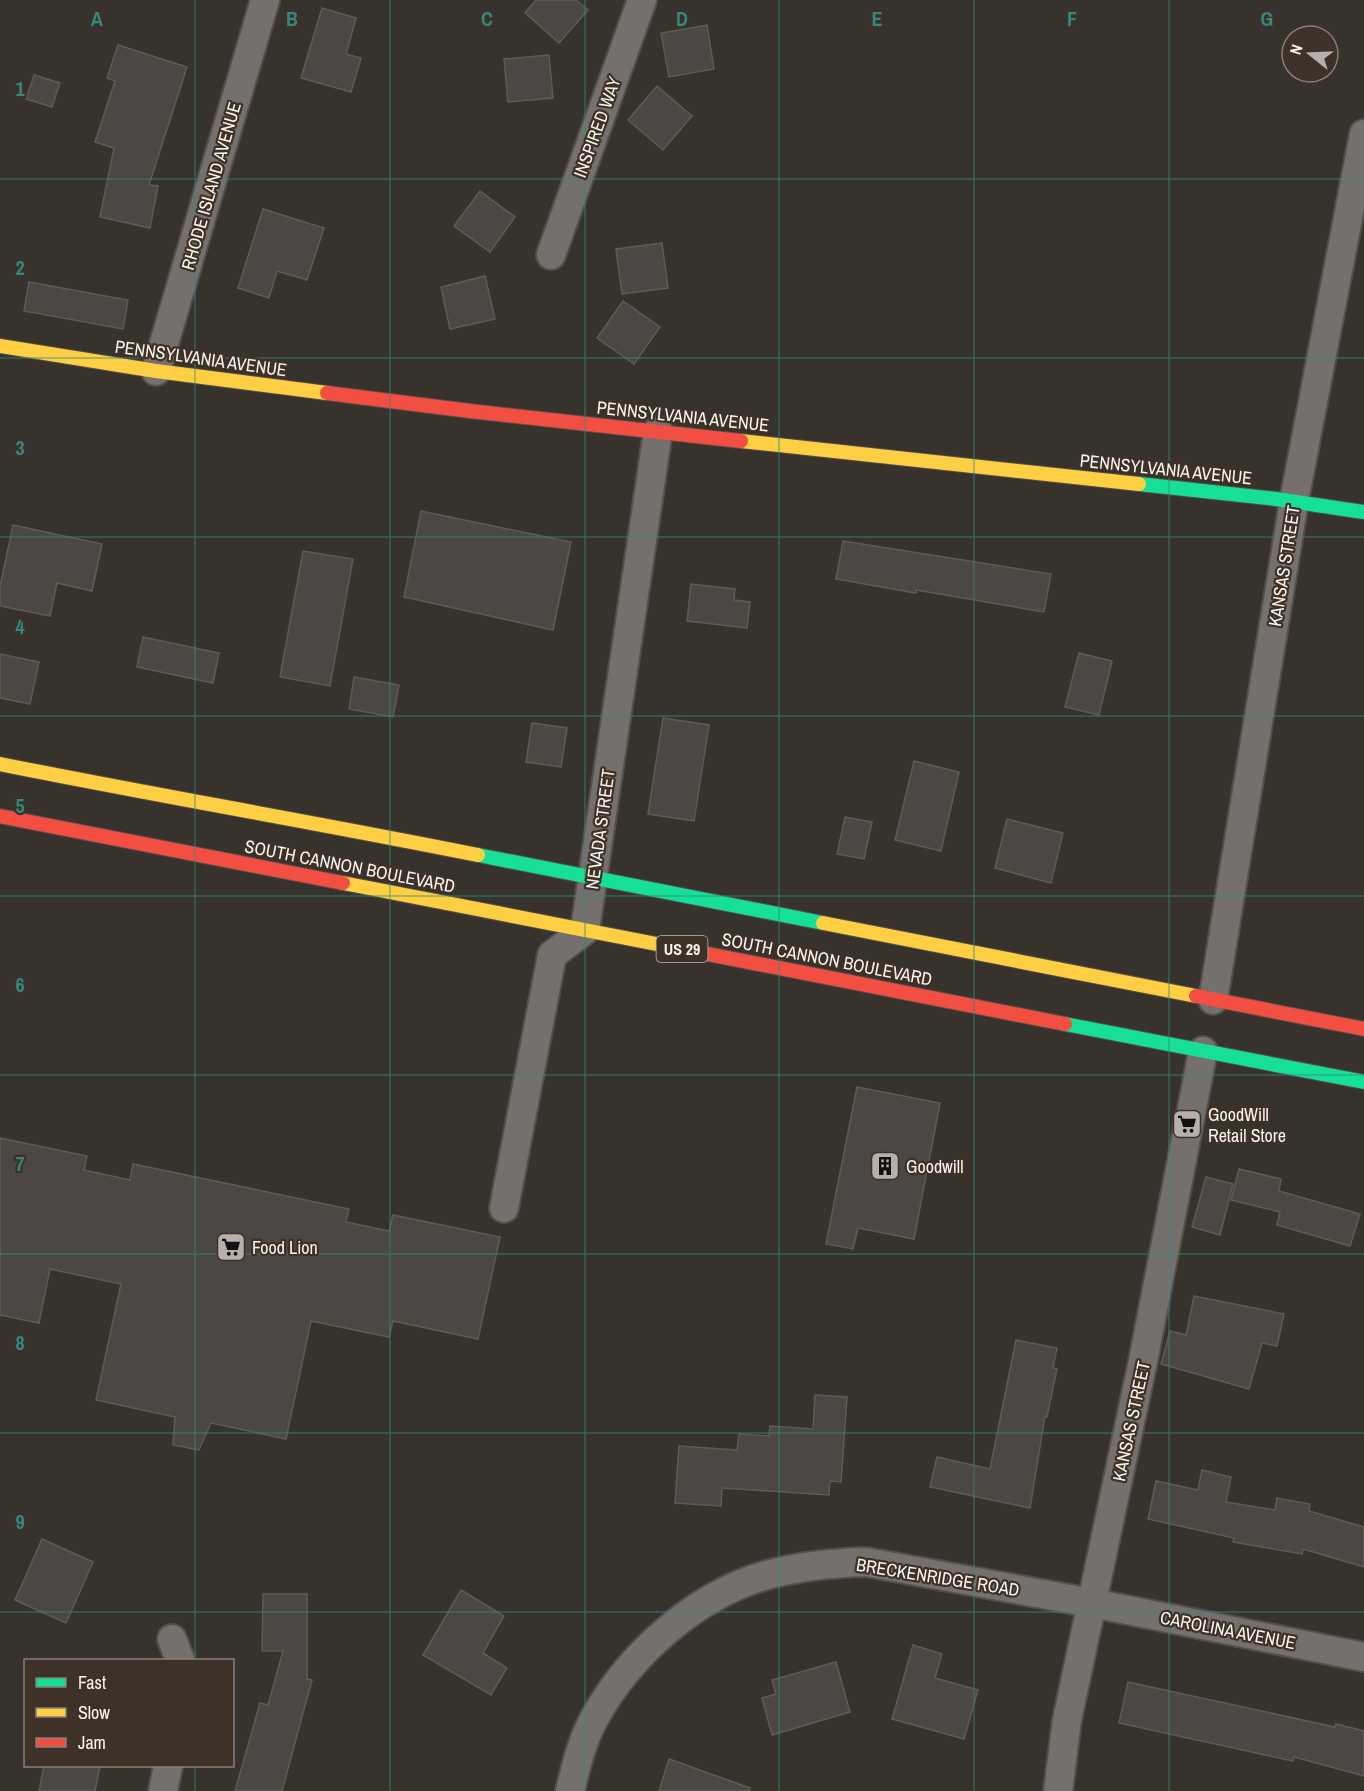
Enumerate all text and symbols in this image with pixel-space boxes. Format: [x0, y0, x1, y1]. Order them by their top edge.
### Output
text: A [91, 5, 103, 32]
text: B [286, 5, 298, 32]
text: C [481, 5, 493, 32]
text: D [676, 5, 688, 32]
text: E [872, 5, 883, 32]
text: F [1067, 5, 1077, 32]
text: G [1261, 5, 1273, 32]
north arrow [1280, 24, 1340, 84]
text: N [1284, 41, 1308, 57]
street label: INSPIRED WAY [567, 73, 627, 181]
text: 1 [15, 75, 25, 102]
street label: RHODE ISLAND AVENUE [175, 99, 247, 273]
text: 2 [15, 254, 25, 281]
street label: PENNSYLVANIA AVENUE [114, 334, 288, 382]
street label: PENNSYLVANIA AVENUE [596, 395, 770, 437]
text: 3 [15, 434, 25, 461]
street label: PENNSYLVANIA AVENUE [1079, 448, 1253, 490]
street label: KANSAS STREET [1262, 504, 1306, 628]
text: 4 [15, 613, 25, 640]
street label: NEVADA STREET [579, 767, 621, 891]
text: 5 [15, 792, 25, 819]
street label: SOUTH CANNON BOULEVARD [243, 833, 457, 899]
street label: SOUTH CANNON BOULEVARD [720, 926, 934, 992]
road number: US 29 [656, 936, 708, 962]
text: 6 [15, 971, 25, 998]
place label: GoodWill Retail Store [1208, 1102, 1286, 1148]
supermarket icon: GoodWill Retail Store [1171, 1108, 1203, 1140]
text: 7 [15, 1150, 25, 1177]
building icon: Goodwill [869, 1150, 901, 1182]
place label: Goodwill [906, 1154, 963, 1179]
supermarket icon: Food Lion [215, 1231, 247, 1263]
place label: Food Lion [252, 1235, 318, 1260]
text: 8 [15, 1329, 25, 1356]
street label: KANSAS STREET [1106, 1359, 1156, 1483]
text: 9 [15, 1508, 25, 1535]
street label: BRECKENRIDGE ROAD [855, 1552, 1021, 1602]
street label: CAROLINA AVENUE [1158, 1605, 1298, 1655]
legend [24, 1659, 234, 1767]
text: Fast [78, 1670, 106, 1695]
text: Slow [78, 1700, 110, 1725]
text: Jam [78, 1730, 106, 1755]

